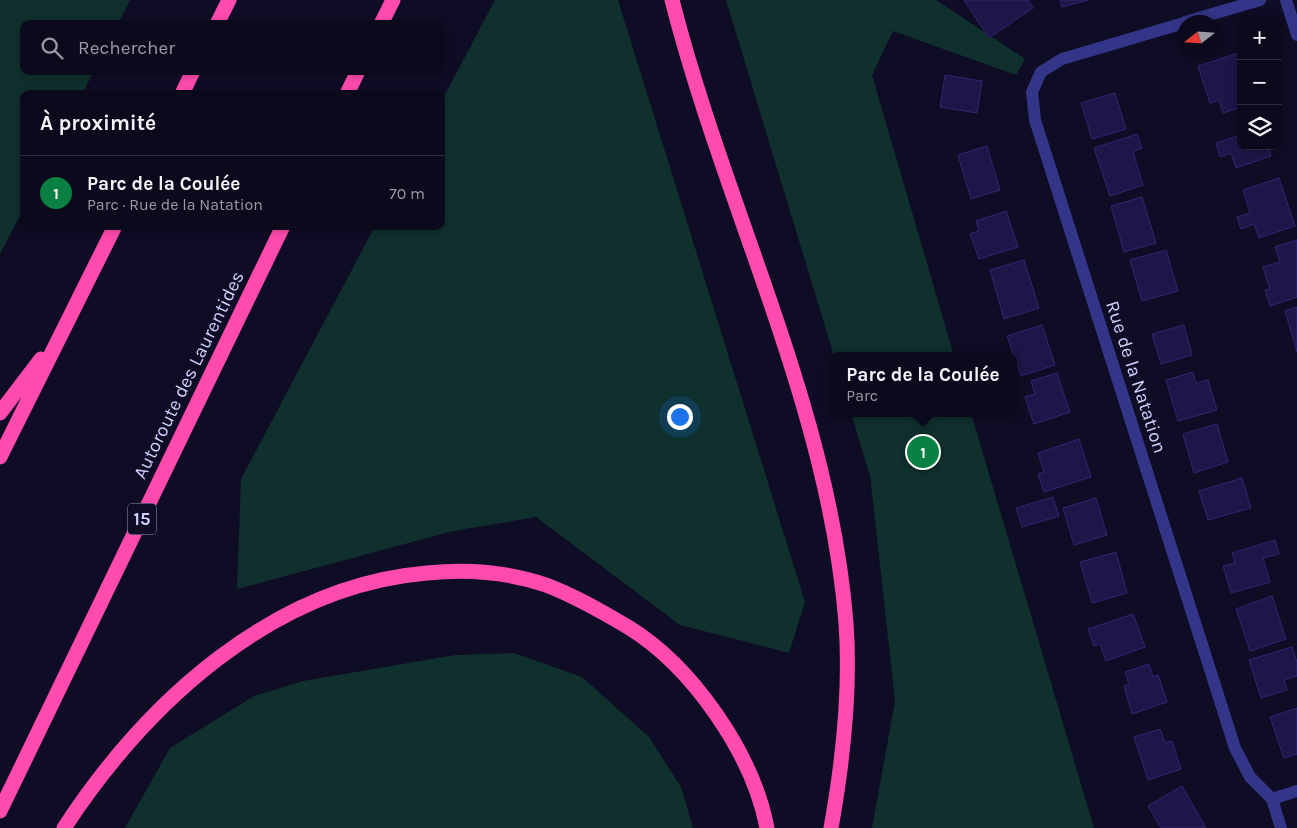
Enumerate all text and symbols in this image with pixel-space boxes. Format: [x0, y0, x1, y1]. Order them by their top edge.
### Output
north arrow [1177, 15, 1222, 60]
map controls [1237, 15, 1282, 150]
button: + [1237, 15, 1282, 60]
search box [20, 20, 445, 75]
icon: search [38, 34, 66, 62]
text: Rechercher [78, 37, 175, 59]
button: − [1237, 60, 1282, 105]
button: layers [1237, 105, 1282, 150]
text: À proximité [40, 111, 156, 135]
text: Parc de la Coulée [87, 173, 240, 195]
text: 1 [53, 184, 59, 203]
text: 70 m [389, 184, 425, 203]
text: Parc · Rue de la Natation [87, 195, 263, 214]
street label: Autoroute des Laurentides [129, 268, 249, 482]
street label: Rue de la Natation [1101, 298, 1171, 456]
popup [829, 352, 1017, 417]
text: Parc de la Coulée [846, 364, 1000, 386]
text: Parc [846, 386, 878, 405]
your location [667, 404, 693, 430]
pin: 1 [907, 433, 939, 471]
road number: 15 [128, 504, 156, 534]

